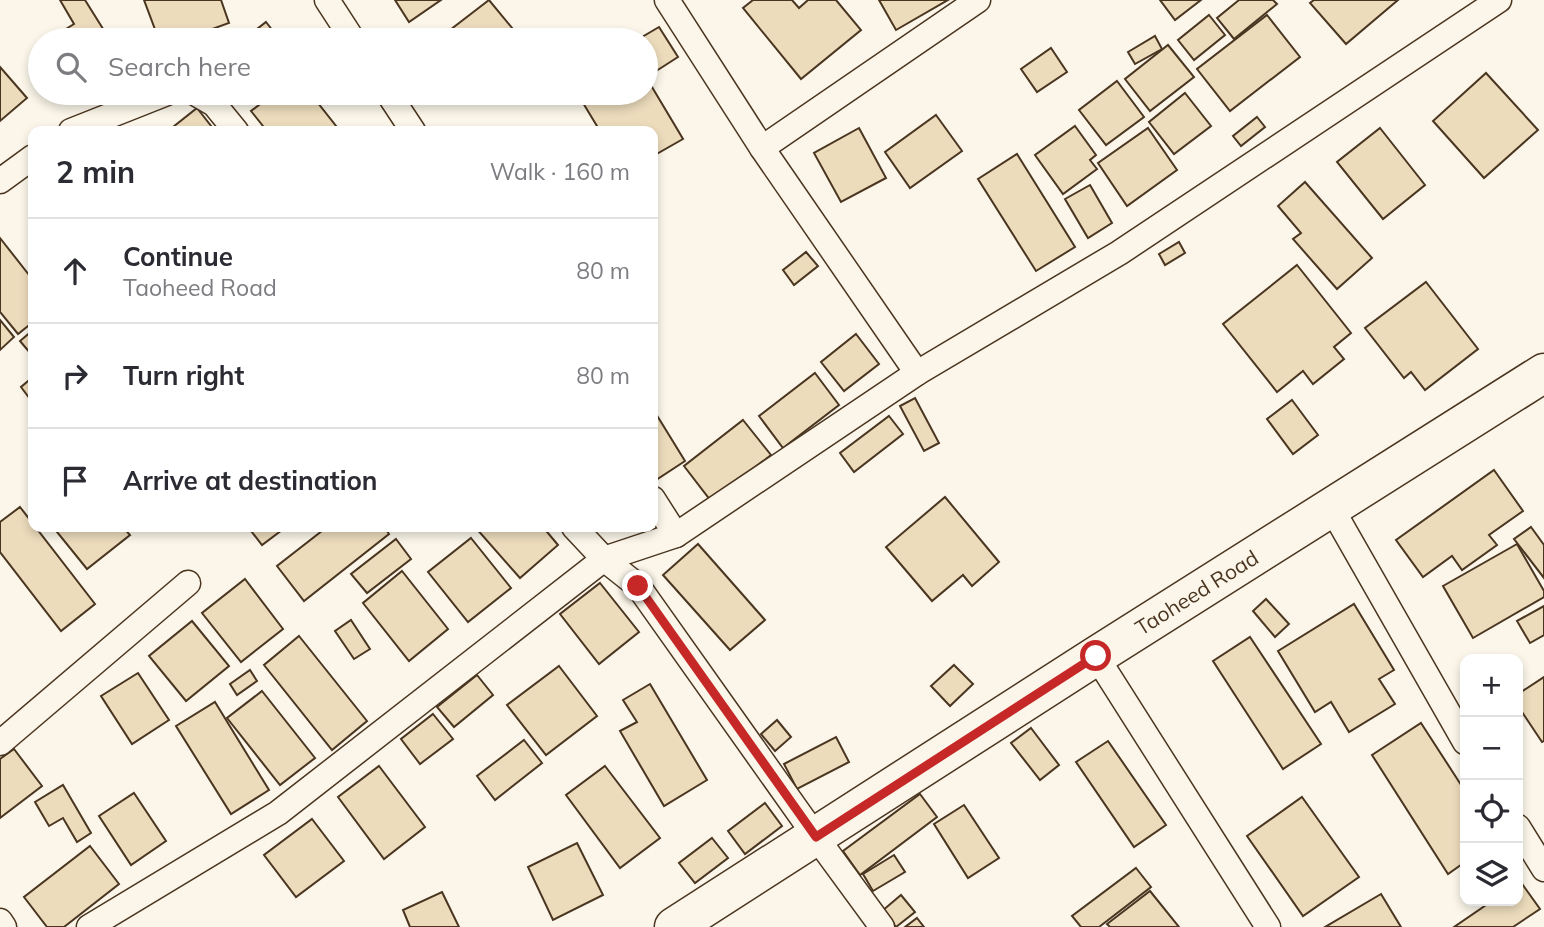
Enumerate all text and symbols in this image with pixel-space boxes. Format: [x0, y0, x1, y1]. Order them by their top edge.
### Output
search box [28, 28, 658, 105]
icon: search [52, 48, 90, 86]
text: Search here [108, 50, 251, 83]
text: 2 min [56, 153, 135, 191]
text: Walk · 160 m [490, 157, 630, 186]
text: Continue [123, 240, 233, 273]
icon: ahead [56, 252, 94, 290]
text: 80 m [576, 256, 630, 285]
text: Taoheed Road [123, 273, 277, 302]
icon: right [56, 357, 94, 395]
text: Turn right [123, 359, 244, 392]
text: 80 m [576, 361, 630, 390]
icon: arrive [56, 462, 94, 500]
text: Arrive at destination [123, 464, 378, 497]
street label: Taoheed Road [1130, 544, 1263, 640]
route end [622, 570, 653, 601]
route start [1080, 640, 1111, 671]
map controls [1460, 654, 1523, 906]
button: + [1460, 654, 1523, 717]
button: − [1460, 717, 1523, 780]
button: locate [1460, 780, 1523, 843]
button: layers [1460, 843, 1523, 906]

